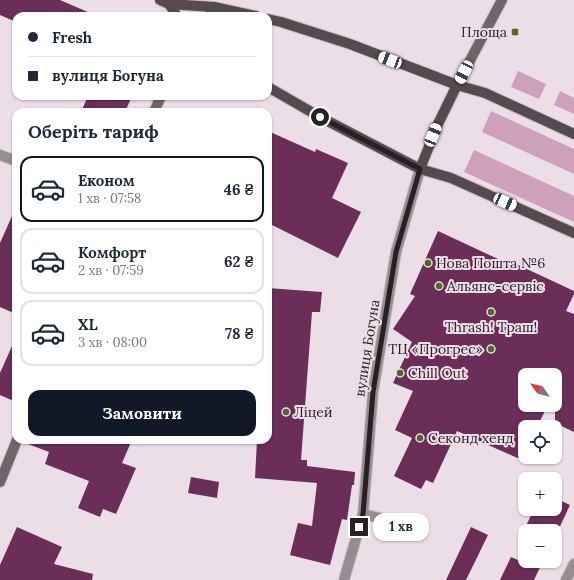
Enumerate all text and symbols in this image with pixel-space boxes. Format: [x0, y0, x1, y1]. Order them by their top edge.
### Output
place label: Площа [461, 23, 507, 41]
marker: Площа [510, 27, 520, 37]
text: Fresh [52, 28, 92, 47]
car [377, 50, 403, 70]
car [453, 59, 475, 85]
text: вулиця Богуна [52, 66, 164, 85]
route start [311, 108, 329, 126]
text: Оберіть тариф [28, 120, 159, 143]
car [423, 122, 443, 148]
icon: car [30, 171, 66, 207]
text: Економ [78, 171, 135, 190]
text: 46 ₴ [224, 180, 254, 199]
text: 1 хв · 07:58 [78, 190, 141, 207]
car [492, 192, 518, 212]
icon: car [30, 243, 66, 279]
text: Комфорт [78, 243, 146, 262]
text: 62 ₴ [224, 252, 254, 271]
place label: Нова Пошта №6 [436, 254, 545, 272]
marker: Нова Пошта №6 [423, 258, 433, 268]
text: 2 хв · 07:59 [78, 262, 144, 279]
place label: Альянс-сервіс [446, 277, 544, 295]
marker: Альянс-сервіс [434, 281, 444, 291]
street label: вулиця Богуна [350, 298, 384, 398]
marker: Thrash! Траш! [486, 307, 496, 317]
icon: car [30, 315, 66, 351]
text: XL [78, 315, 98, 334]
place label: Thrash! Траш! [445, 318, 537, 336]
text: 78 ₴ [225, 324, 254, 343]
text: 3 хв · 08:00 [78, 334, 147, 351]
place label: ТЦ «Прогрес» [388, 340, 483, 358]
marker: ТЦ «Прогрес» [486, 344, 496, 354]
place label: Chill Out [408, 364, 467, 382]
marker: Chill Out [395, 368, 405, 378]
north arrow [518, 368, 562, 412]
map controls [518, 368, 562, 568]
button: Замовити [28, 390, 256, 436]
place label: Ліцей [294, 403, 333, 421]
marker: Ліцей [281, 407, 291, 417]
button: locate [518, 420, 562, 464]
place label: Секонд хенд [428, 429, 514, 447]
marker: Секонд хенд [415, 433, 425, 443]
button: + [518, 472, 562, 516]
callout: 1 хв [373, 513, 429, 541]
route end [350, 518, 368, 536]
text: 1 хв [389, 518, 413, 535]
button: − [518, 524, 562, 568]

